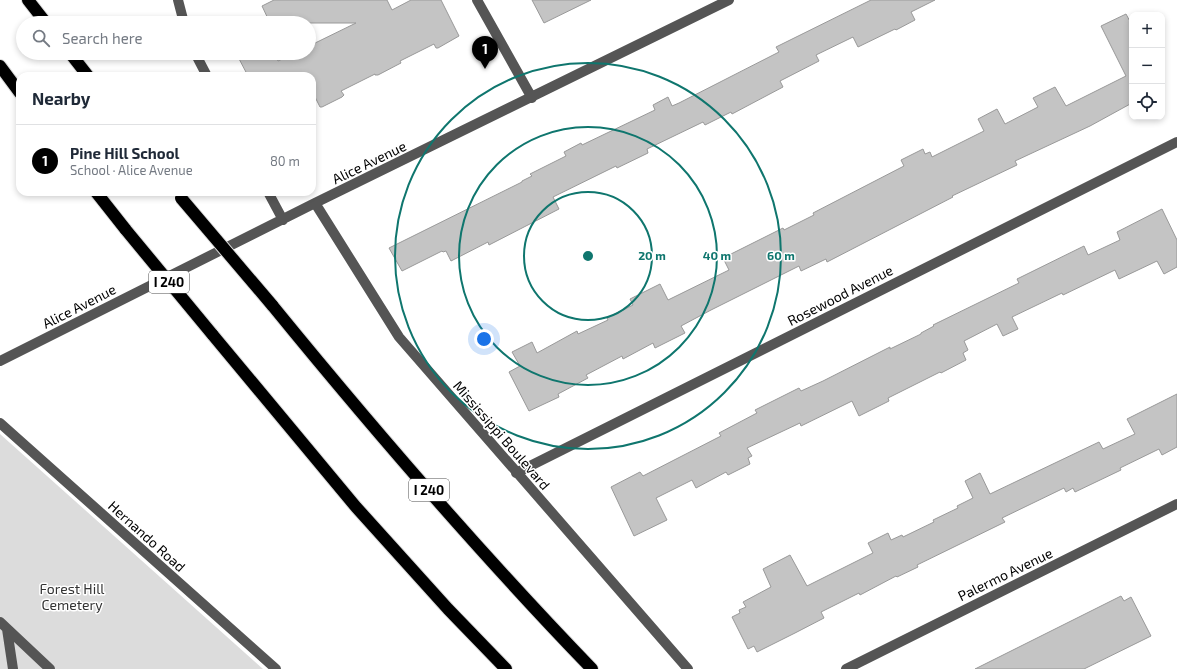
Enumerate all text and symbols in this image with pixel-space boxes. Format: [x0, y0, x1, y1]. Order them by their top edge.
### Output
map controls [1129, 12, 1165, 120]
button: + [1129, 12, 1165, 48]
search box [16, 16, 316, 60]
icon: search [30, 27, 52, 49]
text: Search here [62, 29, 143, 47]
pin: 1 [472, 36, 498, 69]
button: − [1129, 48, 1165, 84]
button: locate [1129, 84, 1165, 120]
text: Nearby [32, 88, 90, 108]
street label: Alice Avenue [329, 137, 409, 187]
text: Pine Hill School [70, 144, 179, 162]
text: 1 [42, 153, 48, 169]
text: 80 m [270, 153, 300, 169]
text: School · Alice Avenue [70, 162, 193, 178]
text: 20 m [638, 248, 666, 262]
text: 40 m [703, 248, 731, 262]
text: 60 m [767, 248, 795, 262]
centre of rings [581, 249, 595, 263]
street label: Rosewood Avenue [784, 261, 896, 329]
road number: I 240 [149, 271, 189, 293]
street label: Alice Avenue [39, 280, 119, 332]
your location [474, 329, 494, 349]
street label: Mississippi Boulevard [450, 377, 554, 493]
road number: I 240 [409, 479, 449, 501]
street label: Hernando Road [105, 497, 189, 575]
street label: Palermo Avenue [955, 544, 1055, 604]
park label: Forest Hill Cemetery [40, 580, 105, 613]

